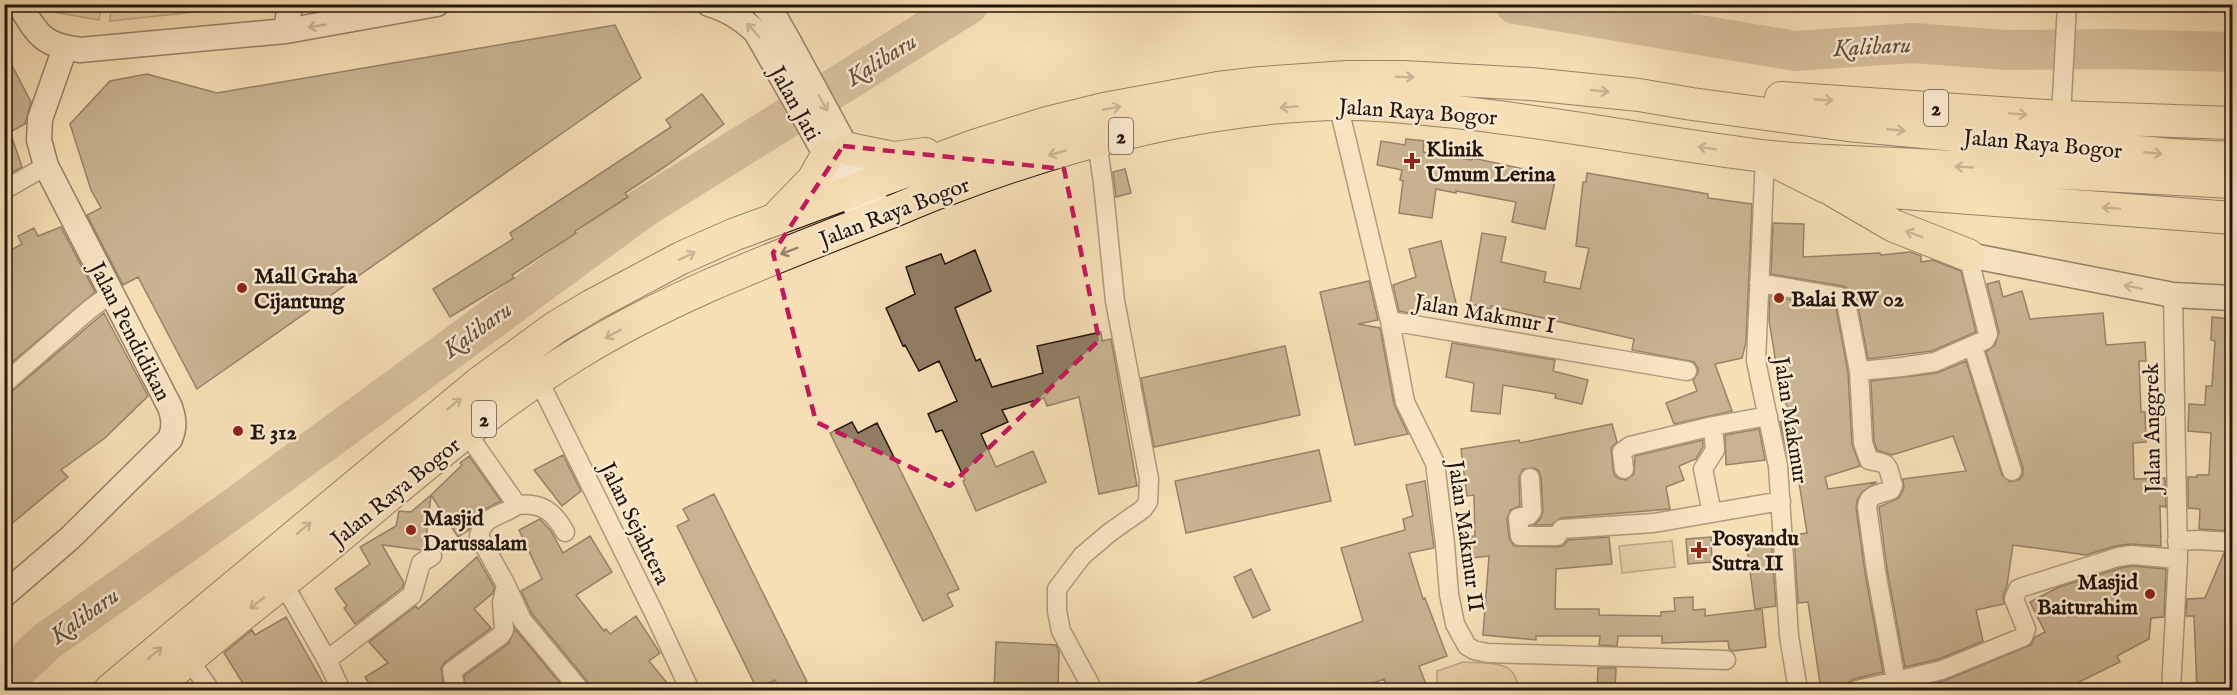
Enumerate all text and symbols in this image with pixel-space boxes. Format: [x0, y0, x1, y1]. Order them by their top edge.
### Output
one-way arrow [308, 20, 327, 31]
one-way arrow [746, 23, 760, 38]
water label: Kalibaru [840, 26, 923, 95]
water label: Kalibaru [1831, 30, 1912, 65]
street label: Jalan Jati [761, 59, 826, 146]
one-way arrow [1395, 72, 1415, 83]
one-way arrow [1589, 86, 1609, 97]
road number: 2 [1924, 90, 1948, 126]
street label: Jalan Raya Bogor [1335, 93, 1498, 133]
one-way arrow [818, 94, 830, 111]
one-way arrow [1813, 94, 1833, 105]
one-way arrow [1102, 101, 1121, 113]
one-way arrow [1279, 102, 1299, 113]
one-way arrow [2008, 109, 2028, 120]
road number: 2 [1109, 118, 1133, 154]
one-way arrow [1886, 124, 1906, 135]
street label: Jalan Raya Bogor [1959, 124, 2123, 166]
place label: Klinik Umum Lerina [1425, 136, 1556, 189]
one-way arrow [1698, 142, 1717, 153]
one-way arrow [1048, 148, 1067, 159]
one-way arrow [2143, 148, 2162, 159]
marker: Klinik Umum Lerina [1403, 152, 1421, 170]
one-way arrow [1955, 162, 1975, 173]
street label: Jalan Raya Bogor [813, 171, 974, 255]
one-way arrow [2102, 203, 2122, 214]
one-way arrow [1905, 228, 1923, 239]
one-way arrow [781, 246, 799, 257]
one-way arrow [677, 249, 695, 261]
street label: Jalan Pendidikan [81, 255, 176, 406]
place label: Mall Graha Cijantung [254, 263, 358, 316]
marker: Mall Graha Cijantung [235, 281, 249, 295]
one-way arrow [2124, 281, 2143, 292]
place label: Balai RW 02 [1791, 286, 1904, 314]
street label: Jalan Makmur I [1409, 288, 1557, 341]
marker: Balai RW 02 [1772, 291, 1786, 305]
water label: Kalibaru [436, 295, 519, 366]
one-way arrow [605, 328, 622, 340]
street label: Jalan Makmur [1766, 352, 1814, 486]
street label: Jalan Anggrek [2138, 362, 2168, 496]
one-way arrow [446, 397, 462, 410]
road number: 2 [472, 401, 496, 437]
place label: E 312 [250, 419, 297, 447]
marker: E 312 [231, 424, 245, 438]
street label: Jalan Raya Bogor [323, 432, 467, 555]
street label: Jalan Sejahtera [591, 455, 676, 590]
street label: Jalan Makmur II [1440, 456, 1489, 613]
place label: Masjid Darussalam [423, 505, 527, 558]
one-way arrow [296, 522, 312, 535]
marker: Masjid Darussalam [404, 523, 418, 537]
place label: Posyandu Sutra II [1712, 525, 1799, 578]
marker: Posyandu Sutra II [1690, 541, 1708, 559]
place label: Masjid Baiturahim [2037, 569, 2139, 622]
water label: Kalibaru [43, 581, 126, 652]
marker: Masjid Baiturahim [2143, 587, 2157, 601]
one-way arrow [250, 597, 266, 610]
one-way arrow [146, 647, 162, 660]

